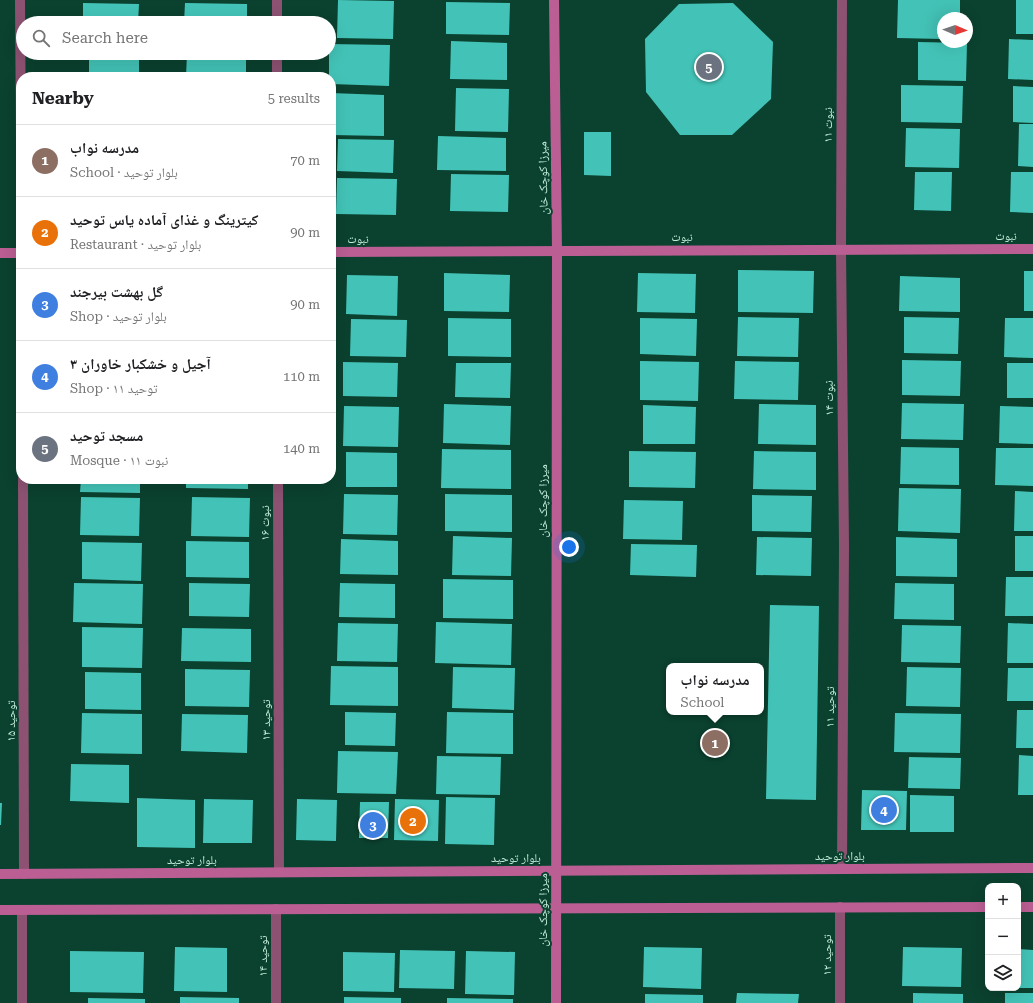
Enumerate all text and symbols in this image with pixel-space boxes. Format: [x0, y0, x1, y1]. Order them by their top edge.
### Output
north arrow [937, 12, 973, 48]
search box [16, 16, 336, 60]
icon: search [30, 27, 52, 49]
text: Search here [62, 29, 148, 47]
pin: 5 [696, 52, 722, 82]
text: Nearby [32, 88, 94, 108]
text: 5 results [268, 91, 320, 106]
street label: نبوت ۱۱ [821, 107, 835, 143]
text: مدرسه نواب [70, 139, 139, 157]
street label: میرزا کوچک خان [535, 141, 551, 215]
text: 1 [41, 153, 49, 168]
text: 70 m [290, 153, 320, 168]
text: School · بلوار توحید [70, 165, 178, 180]
text: کیترینگ و غذای آماده یاس توحید [70, 211, 259, 229]
text: 2 [41, 225, 49, 240]
text: 90 m [290, 225, 320, 240]
street label: نبوت [995, 229, 1017, 243]
street label: نبوت [671, 230, 693, 244]
street label: نبوت [347, 232, 369, 246]
text: Restaurant · بلوار توحید [70, 237, 201, 252]
text: گل بهشت بیرجند [70, 283, 163, 301]
text: 3 [41, 297, 49, 312]
text: 90 m [290, 297, 320, 312]
text: Shop · بلوار توحید [70, 309, 167, 324]
text: آجیل و خشکبار خاوران ۳ [70, 355, 211, 373]
text: 4 [41, 369, 49, 384]
text: 110 m [283, 369, 320, 384]
street label: نبوت ۱۴ [822, 380, 837, 416]
text: Shop · توحید ۱۱ [70, 381, 158, 396]
text: مسجد توحید [70, 427, 143, 445]
text: 5 [41, 441, 49, 456]
text: 140 m [283, 441, 320, 456]
text: Mosque · نبوت ۱۱ [70, 453, 168, 468]
street label: میرزا کوچک خان [536, 464, 550, 538]
street label: نبوت ۱۶ [258, 505, 272, 541]
your location [559, 537, 579, 557]
popup [666, 663, 764, 715]
text: مدرسه نواب [680, 671, 750, 689]
street label: توحید ۱۱ [823, 686, 837, 728]
text: School [680, 695, 724, 710]
street label: توحید ۱۳ [259, 699, 273, 741]
street label: توحید ۱۵ [4, 700, 18, 742]
pin: 1 [702, 728, 728, 758]
pin: 4 [871, 795, 897, 825]
pin: 2 [400, 806, 426, 836]
pin: 3 [360, 810, 386, 840]
street label: بلوار توحید [815, 849, 865, 863]
street label: بلوار توحید [491, 851, 541, 865]
street label: بلوار توحید [167, 853, 217, 867]
street label: میرزا کوچک خان [536, 873, 550, 947]
map controls [985, 883, 1021, 991]
button: + [985, 883, 1021, 919]
button: − [985, 919, 1021, 955]
street label: توحید ۱۲ [820, 934, 834, 976]
street label: توحید ۱۴ [256, 935, 270, 977]
button: layers [985, 955, 1021, 991]

